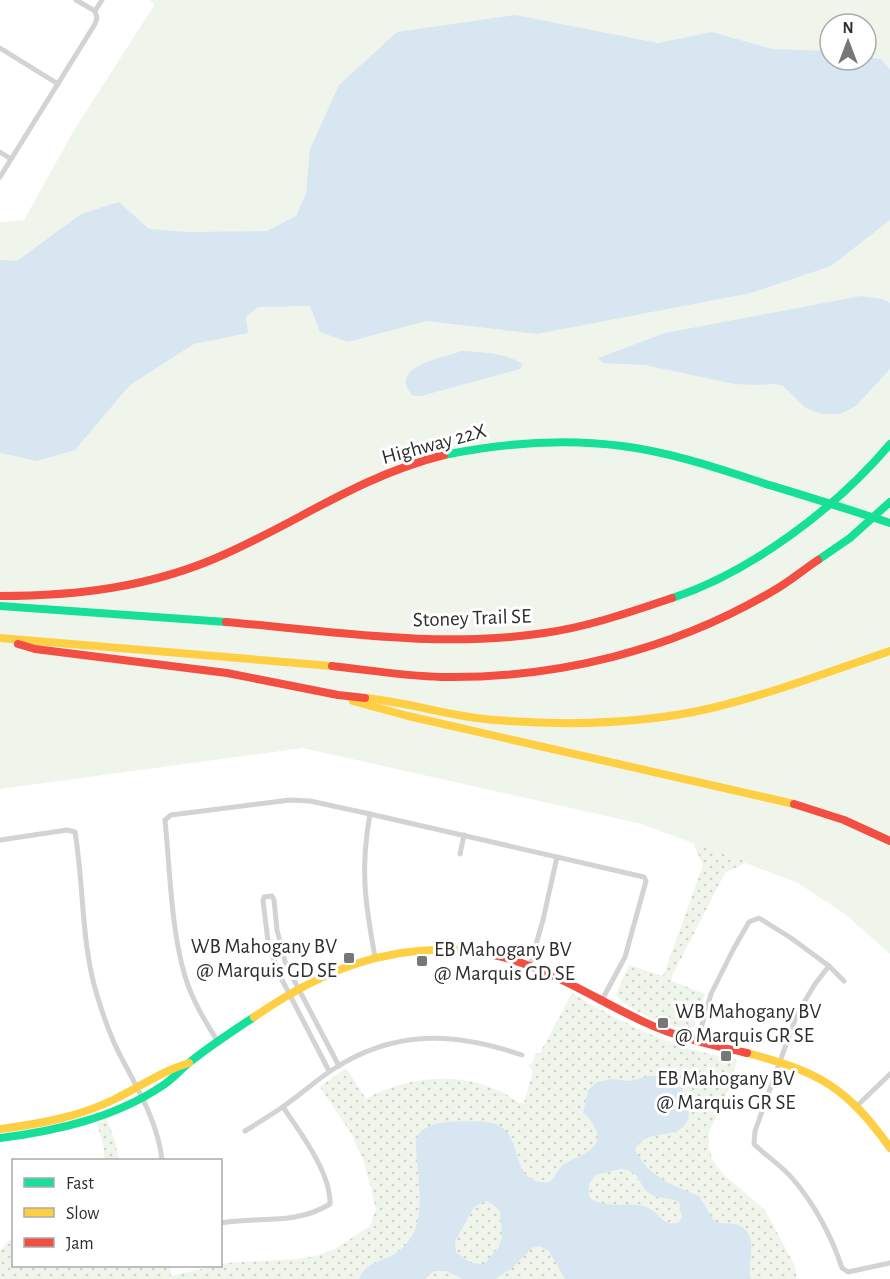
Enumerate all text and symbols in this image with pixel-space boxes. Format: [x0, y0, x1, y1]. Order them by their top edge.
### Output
north arrow [818, 12, 878, 72]
text: N [842, 20, 854, 36]
street label: Highway 22X [379, 420, 489, 468]
street label: Stoney Trail SE [412, 605, 532, 631]
place label: WB Mahogany BV @ Marquis GD SE [191, 936, 337, 981]
place label: EB Mahogany BV @ Marquis GD SE [434, 939, 575, 984]
marker: WB Mahogany BV @ Marquis GD SE [342, 951, 356, 965]
marker: EB Mahogany BV @ Marquis GD SE [415, 954, 429, 968]
place label: WB Mahogany BV @ Marquis GR SE [675, 1001, 821, 1046]
marker: WB Mahogany BV @ Marquis GR SE [656, 1016, 670, 1030]
marker: EB Mahogany BV @ Marquis GR SE [719, 1049, 733, 1063]
place label: EB Mahogany BV @ Marquis GR SE [657, 1068, 795, 1113]
legend [12, 1159, 222, 1267]
text: Fast [66, 1175, 94, 1193]
text: Slow [66, 1205, 99, 1223]
text: Jam [66, 1235, 94, 1253]

